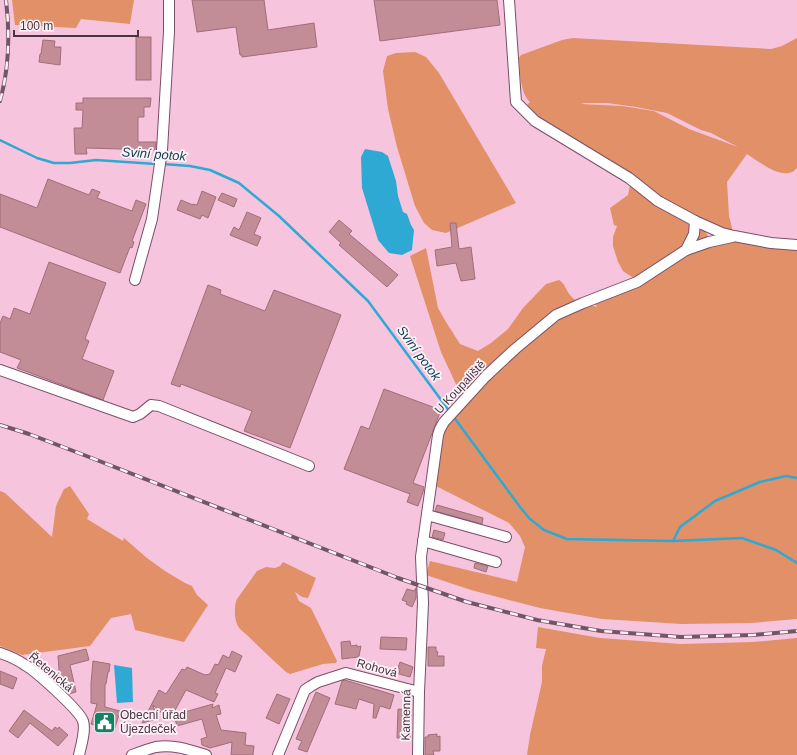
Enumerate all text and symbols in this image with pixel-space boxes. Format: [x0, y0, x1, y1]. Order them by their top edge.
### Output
scale bar [14, 12, 138, 38]
text: 100 m [20, 19, 53, 33]
water label: Sviní potok [121, 144, 188, 164]
water label: Sviní potok [394, 323, 445, 385]
street label: U Koupaliště [432, 357, 489, 417]
street label: Řetenická [26, 649, 77, 695]
street label: Rohová [355, 656, 399, 680]
street label: Kamenná [399, 689, 413, 741]
place label: Obecní úřad Újezdeček [120, 708, 186, 736]
public building icon: Obecní úřad Újezdeček [92, 709, 118, 735]

